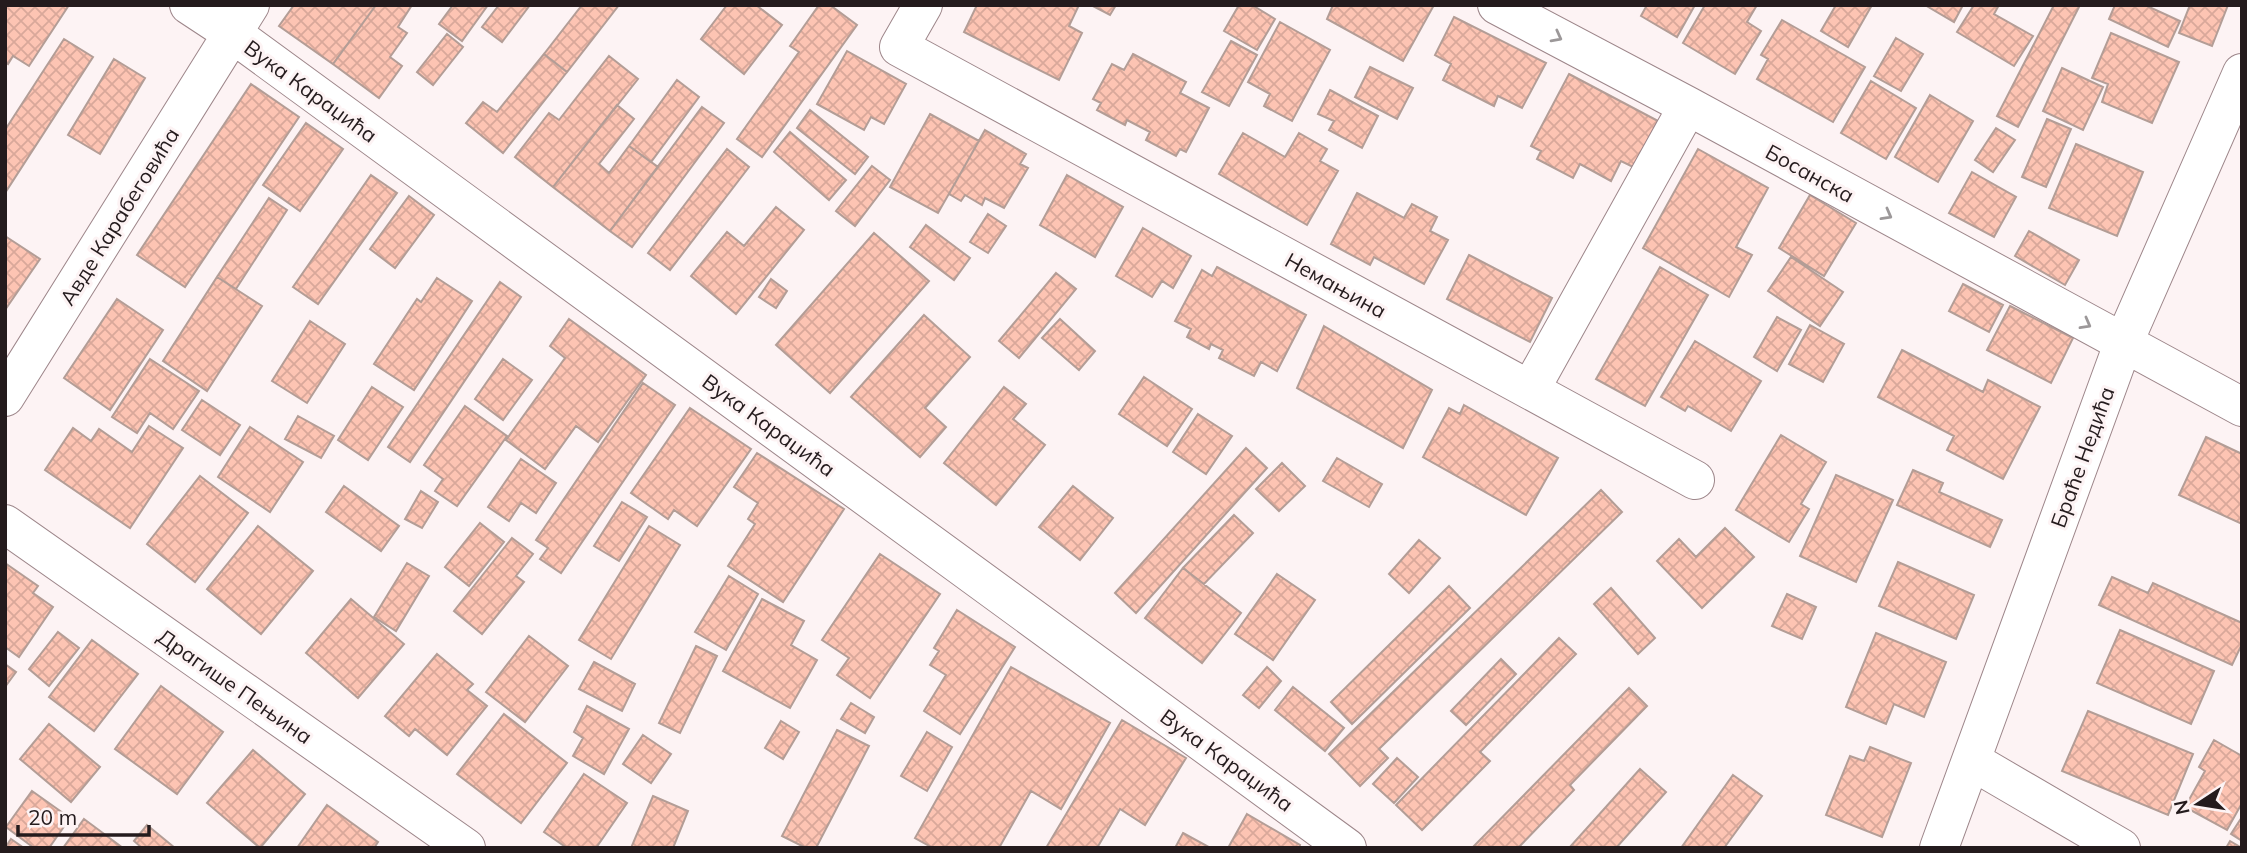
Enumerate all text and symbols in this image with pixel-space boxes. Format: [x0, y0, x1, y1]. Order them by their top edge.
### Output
one-way arrow [1550, 29, 1562, 42]
street label: Вука Караџића [240, 34, 382, 148]
street label: Авде Карабеговића [54, 122, 184, 310]
street label: Босанска [1761, 138, 1859, 208]
one-way arrow [1879, 207, 1892, 220]
street label: Немањина [1281, 247, 1391, 323]
one-way arrow [2079, 316, 2091, 329]
street label: Вука Караџића [698, 368, 840, 482]
street label: Браће Недића [2045, 383, 2119, 531]
street label: Драгише Пењина [153, 623, 317, 749]
street label: Вука Караџића [1156, 703, 1298, 817]
north arrow [2163, 769, 2233, 839]
scale bar [18, 794, 149, 838]
text: N [2168, 798, 2195, 817]
text: 20 m [28, 804, 77, 830]

